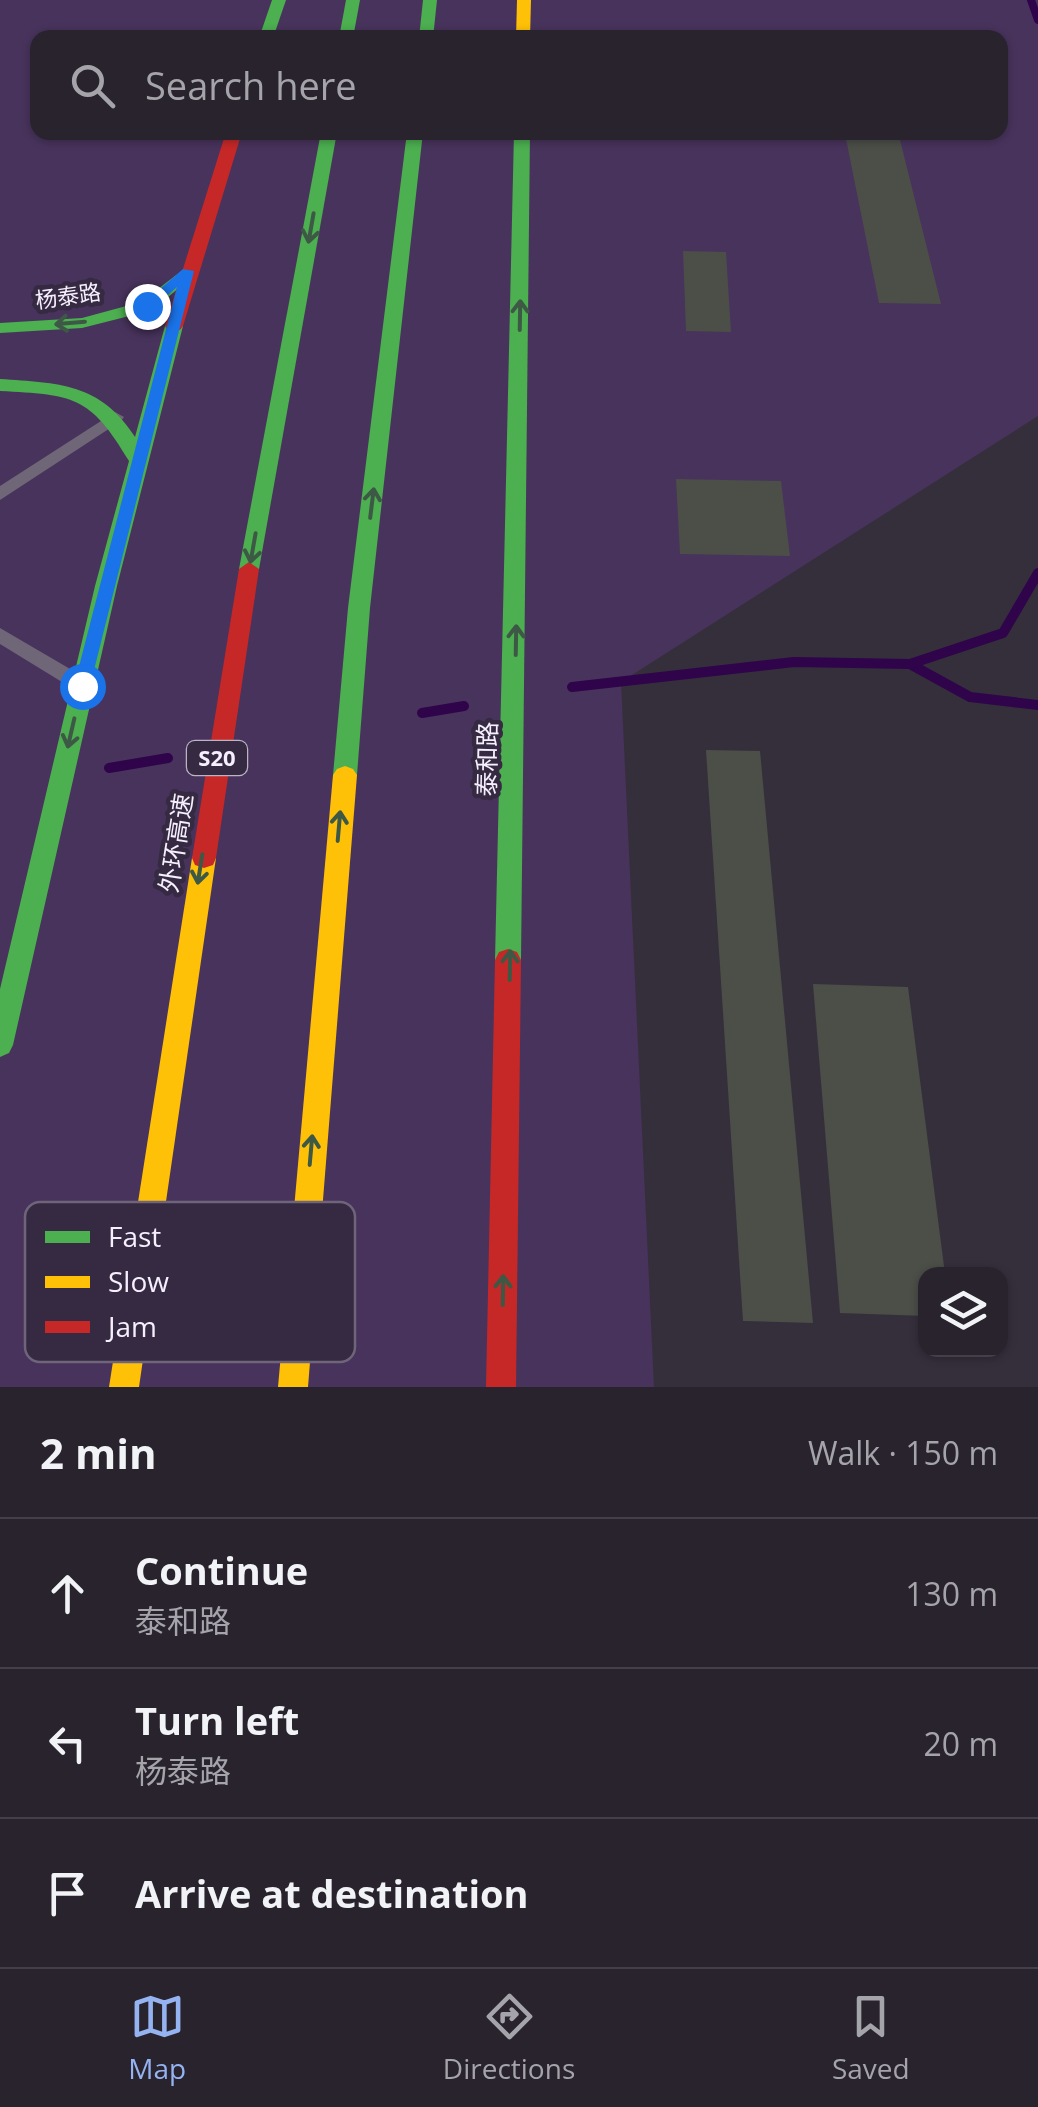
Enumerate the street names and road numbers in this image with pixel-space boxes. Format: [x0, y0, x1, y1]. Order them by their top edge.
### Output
street label: 杨泰路 [33, 276, 103, 314]
street label: 泰和路 [468, 721, 504, 797]
road number: S20 [187, 741, 247, 775]
street label: 外环高速 [150, 791, 200, 895]

